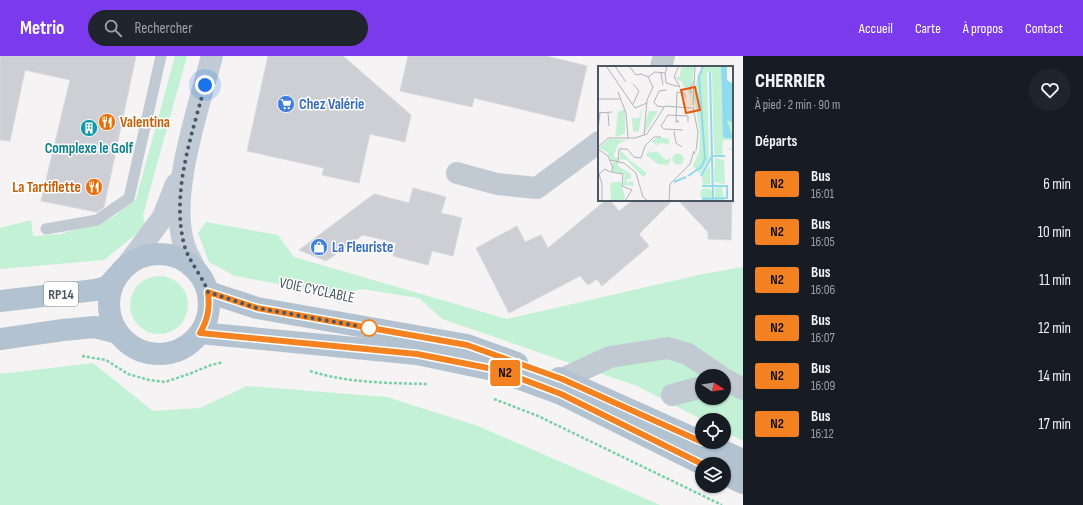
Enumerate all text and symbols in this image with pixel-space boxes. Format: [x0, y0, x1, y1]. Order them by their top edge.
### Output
search box [88, 10, 368, 46]
text: Metrio [20, 17, 64, 40]
icon: search [102, 17, 124, 39]
text: Rechercher [134, 19, 192, 38]
text: Accueil [859, 20, 893, 37]
text: Carte [915, 20, 941, 37]
text: À propos [963, 20, 1003, 37]
text: Contact [1025, 20, 1063, 37]
inset map [598, 66, 733, 201]
button: heart [1029, 69, 1071, 111]
text: CHERRIER [755, 70, 825, 93]
your location [195, 75, 215, 95]
supermarket icon: Chez Valérie [276, 94, 296, 114]
place label: Chez Valérie [299, 95, 364, 114]
text: À pied · 2 min · 90 m [755, 97, 840, 113]
restaurant icon: Valentina [97, 112, 117, 132]
place label: Valentina [120, 113, 170, 132]
building icon: Complexe le Golf [79, 118, 99, 138]
text: Départs [755, 132, 797, 151]
place label: Complexe le Golf [45, 139, 134, 158]
text: Bus [811, 167, 830, 186]
text: N2 [770, 175, 784, 192]
text: 6 min [1043, 175, 1071, 194]
restaurant icon: La Tartiflette [84, 177, 104, 197]
place label: La Tartiflette [12, 178, 81, 197]
text: 16:01 [811, 186, 834, 202]
text: Bus [811, 215, 830, 234]
text: N2 [770, 223, 784, 240]
text: 10 min [1038, 223, 1071, 242]
text: 16:05 [811, 234, 835, 250]
shop icon: La Fleuriste [309, 237, 329, 257]
place label: La Fleuriste [332, 238, 393, 257]
text: Bus [811, 263, 830, 282]
text: N2 [770, 271, 784, 288]
text: 11 min [1039, 271, 1071, 290]
street label: VOIE CYCLABLE [277, 273, 356, 308]
road number: RP14 [44, 282, 78, 306]
text: 16:06 [811, 282, 835, 298]
text: Bus [811, 311, 830, 330]
unlabelled marker [360, 319, 378, 337]
text: N2 [770, 319, 784, 336]
text: 12 min [1038, 319, 1071, 338]
text: 16:07 [811, 330, 835, 346]
text: Bus [811, 359, 830, 378]
line badge: N2 [487, 360, 523, 386]
text: N2 [498, 364, 512, 381]
text: N2 [770, 367, 784, 384]
text: 14 min [1038, 367, 1071, 386]
north arrow [695, 369, 731, 405]
map controls [695, 369, 731, 493]
text: 16:09 [811, 378, 835, 394]
text: Bus [811, 407, 830, 426]
button: locate [695, 413, 731, 449]
text: N2 [770, 415, 784, 432]
text: 17 min [1039, 415, 1071, 434]
text: 16:12 [811, 426, 834, 442]
button: layers [695, 457, 731, 493]

